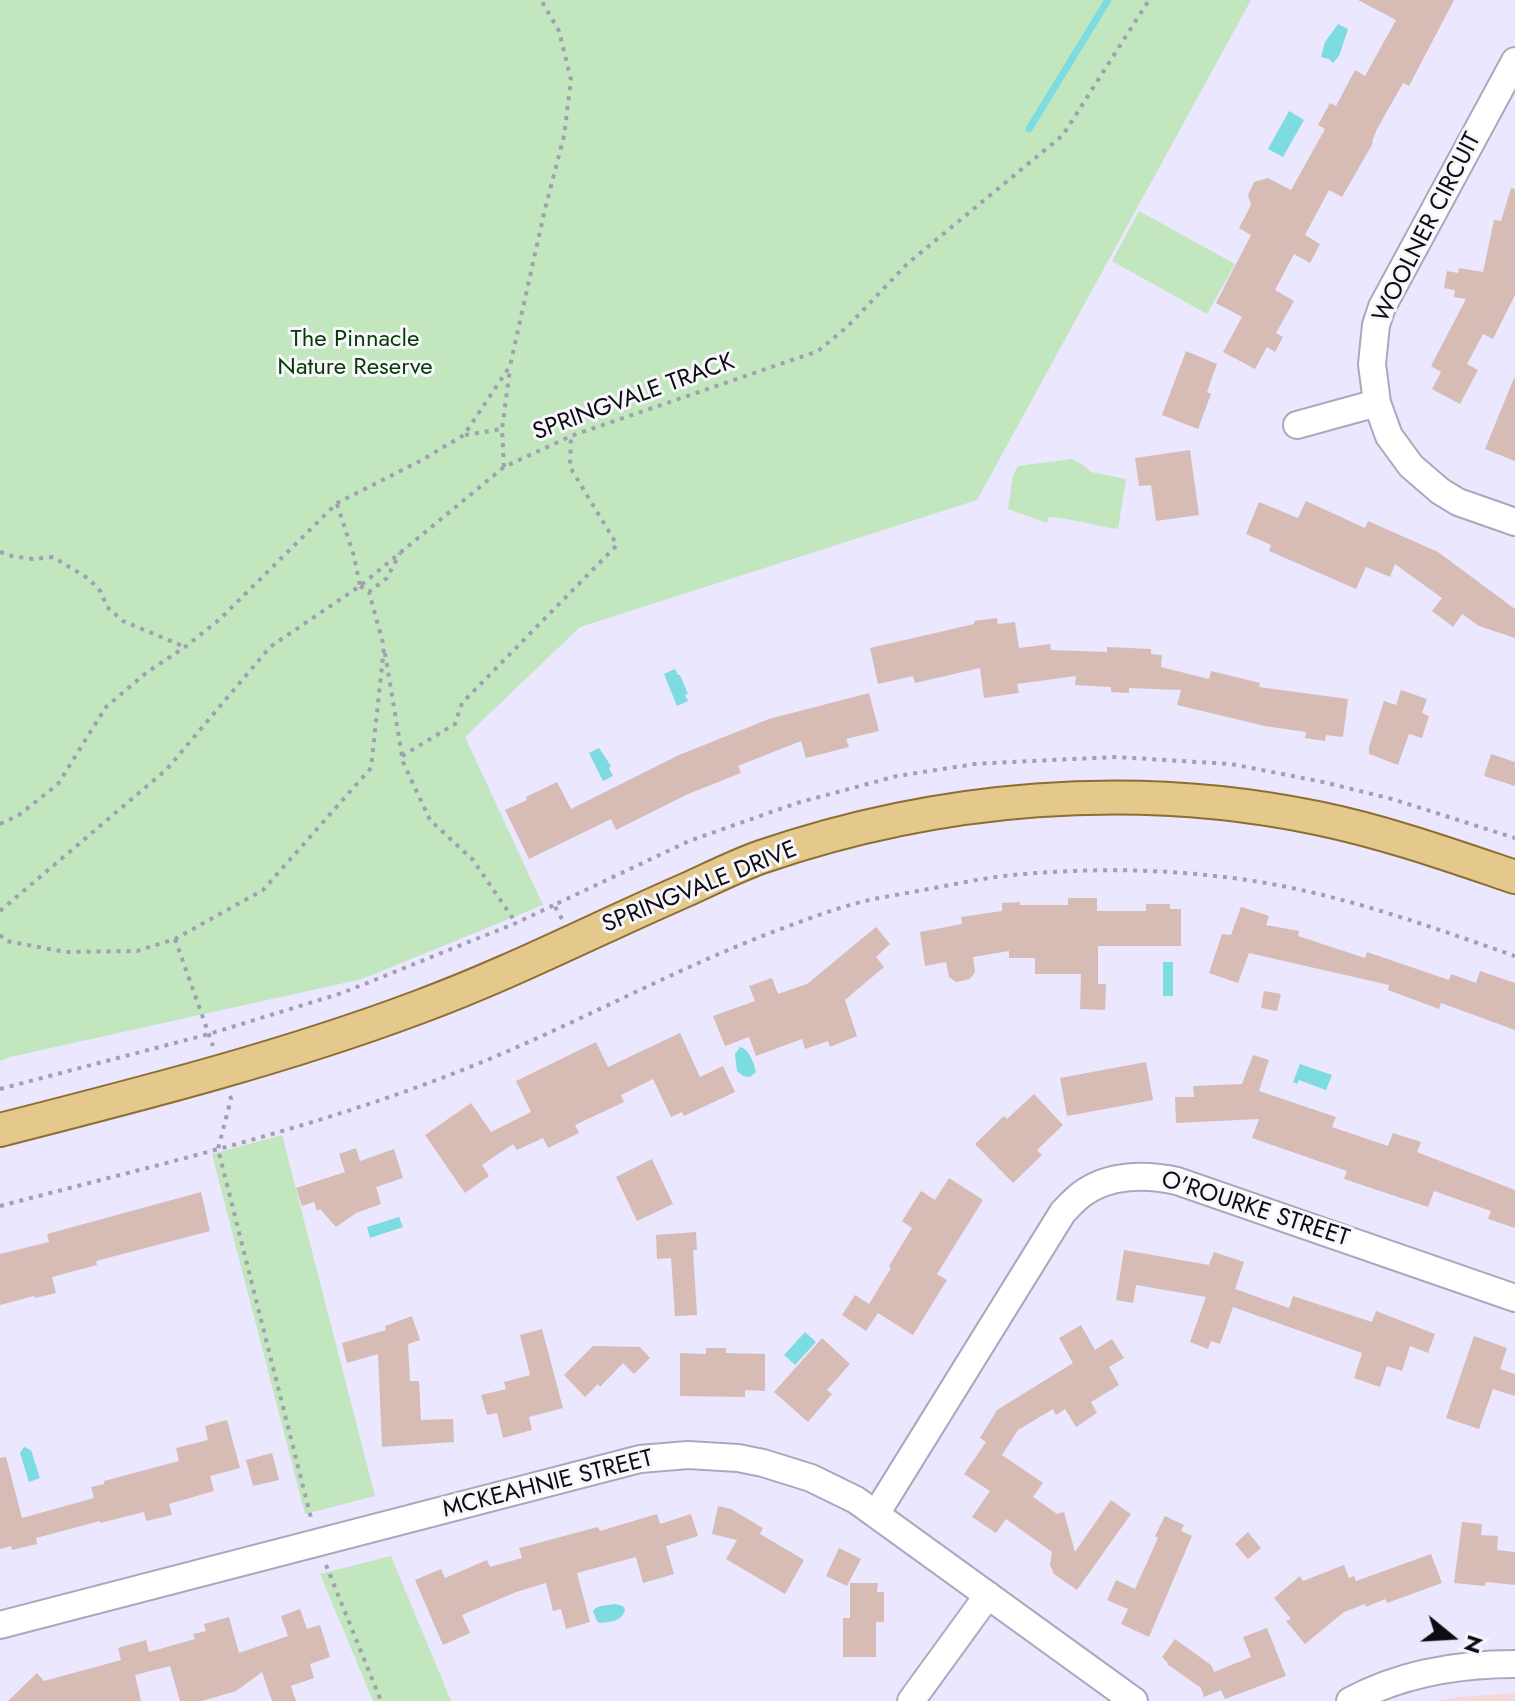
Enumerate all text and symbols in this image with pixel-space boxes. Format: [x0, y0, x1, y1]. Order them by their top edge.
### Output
street label: WOOLNER CIRCUIT [1368, 128, 1488, 328]
park label: The Pinnacle Nature Reserve [277, 326, 433, 382]
street label: SPRINGVALE TRACK [529, 348, 739, 448]
street label: SPRINGVALE DRIVE [599, 836, 801, 940]
street label: O'ROURKE STREET [1157, 1166, 1353, 1254]
street label: MCKEAHNIE STREET [440, 1445, 656, 1525]
north arrow [1411, 1597, 1491, 1677]
text: N [1456, 1631, 1492, 1658]

